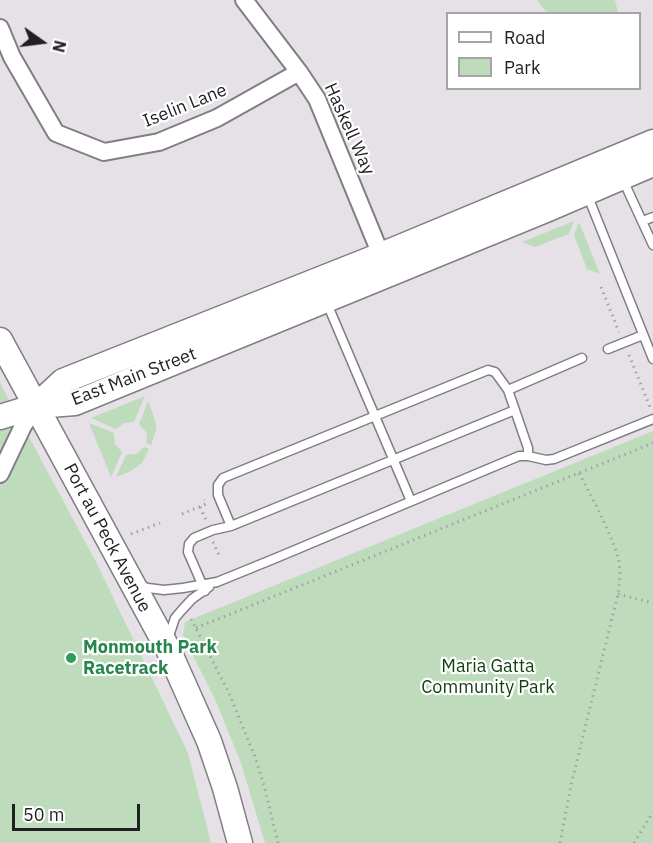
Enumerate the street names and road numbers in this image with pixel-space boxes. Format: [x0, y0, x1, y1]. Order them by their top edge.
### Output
street label: Iselin Lane [140, 79, 230, 133]
street label: Haskell Way [319, 80, 379, 178]
street label: East Main Street [69, 343, 199, 411]
street label: Port au Peck Avenue [59, 460, 155, 616]

